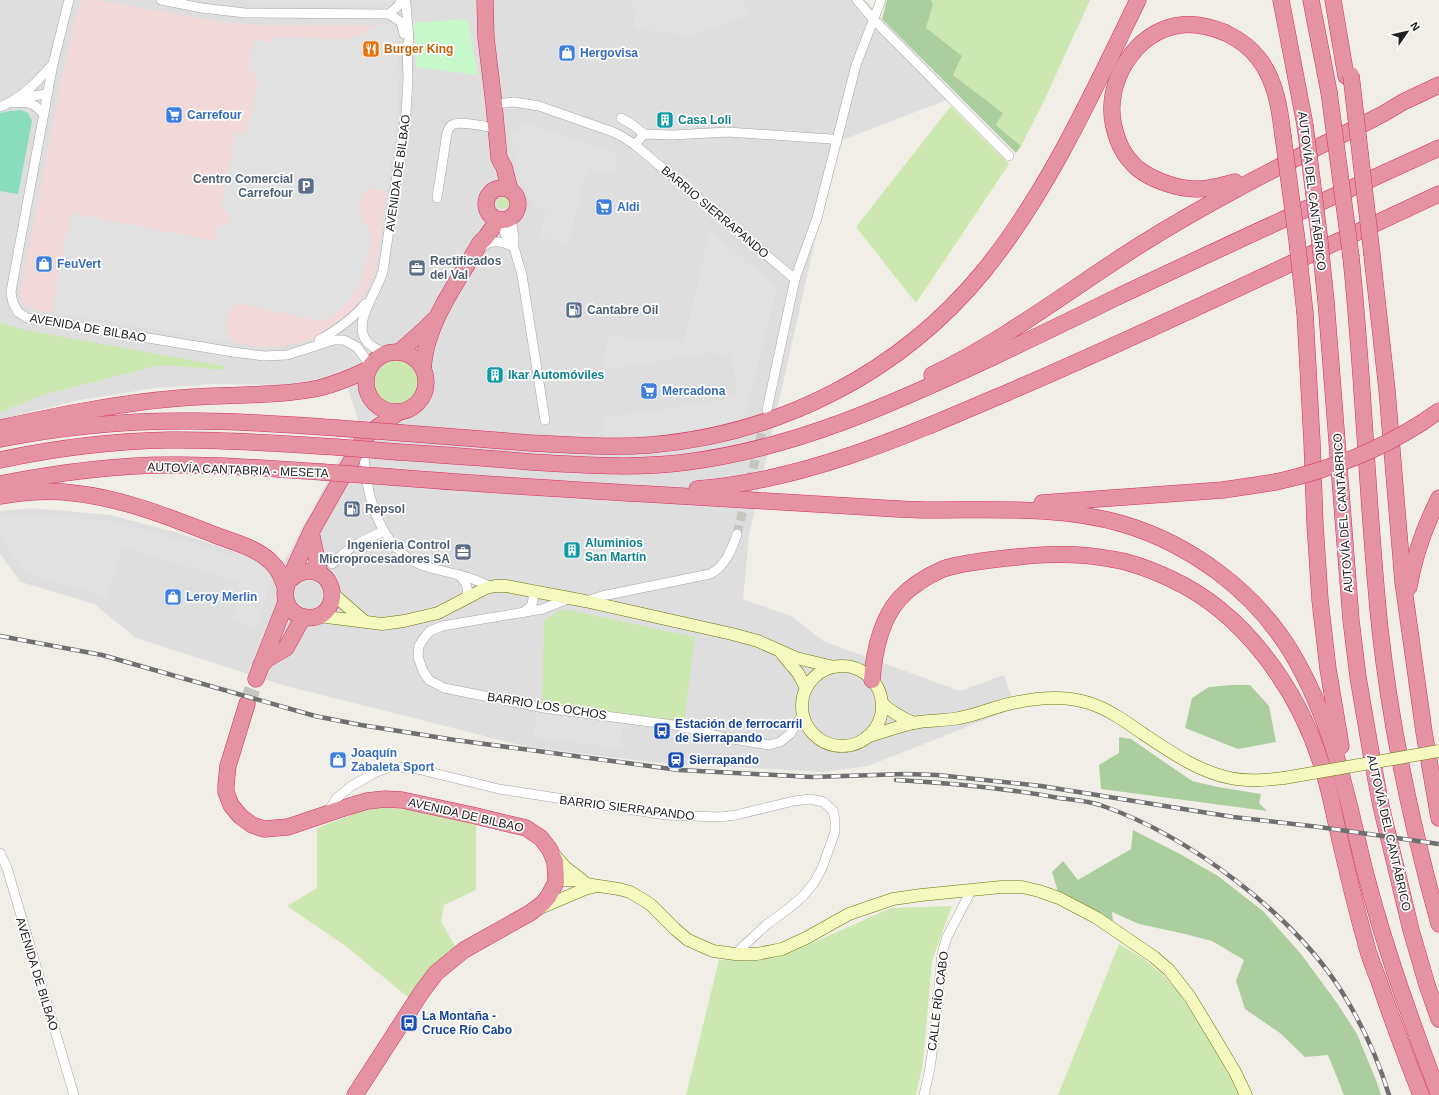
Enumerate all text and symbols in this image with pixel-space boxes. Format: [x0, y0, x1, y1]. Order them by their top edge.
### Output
north arrow [1387, 12, 1427, 52]
text: N [1408, 20, 1423, 33]
restaurant icon: Burger King [361, 39, 381, 59]
place label: Burger King [384, 42, 453, 56]
shop icon: Hergovisa [557, 43, 577, 63]
place label: Hergovisa [580, 46, 638, 60]
supermarket icon: Carrefour [164, 105, 184, 125]
place label: Carrefour [187, 108, 242, 122]
building icon: Casa Loli [655, 110, 675, 130]
street label: AUTOVÍA DEL CANTÁBRICO [1295, 111, 1330, 271]
place label: Casa Loli [678, 113, 731, 127]
street label: AVENIDA DE BILBAO [383, 114, 413, 232]
street label: BARRIO SIERRAPANDO [658, 163, 772, 261]
place label: Centro Comercial Carrefour [193, 172, 293, 200]
parking icon: Centro Comercial Carrefour [296, 176, 316, 196]
supermarket icon: Aldi [594, 197, 614, 217]
place label: Aldi [617, 200, 640, 214]
shop icon: FeuVert [34, 254, 54, 274]
place label: Rectificados del Val [430, 254, 502, 282]
place label: FeuVert [57, 257, 101, 271]
office icon: Rectificados del Val [407, 258, 427, 278]
fuel station icon: Cantabre Oil [564, 300, 584, 320]
place label: Cantabre Oil [587, 303, 658, 317]
street label: AVENIDA DE BILBAO [29, 311, 147, 345]
building icon: Ikar Automóviles [485, 365, 505, 385]
place label: Ikar Automóviles [508, 368, 605, 382]
supermarket icon: Mercadona [639, 381, 659, 401]
place label: Mercadona [662, 384, 726, 398]
street label: AUTOVÍA DEL CANTÁBRICO [1329, 433, 1356, 593]
street label: AUTOVÍA CANTABRIA - MESETA [147, 459, 329, 480]
fuel station icon: Repsol [342, 499, 362, 519]
place label: Repsol [365, 502, 405, 516]
place label: Aluminios San Martín [585, 536, 646, 564]
place label: Ingenieria Control Microprocesadores SA [319, 538, 450, 566]
building icon: Aluminios San Martín [562, 540, 582, 560]
office icon: Ingenieria Control Microprocesadores SA [453, 542, 473, 562]
shop icon: Leroy Merlin [163, 587, 183, 607]
place label: Leroy Merlin [186, 590, 257, 604]
street label: BARRIO LOS OCHOS [486, 690, 608, 722]
place label: Estación de ferrocarril de Sierrapando [675, 717, 802, 745]
bus stop icon: Estación de ferrocarril de Sierrapando [652, 721, 672, 741]
place label: Joaquín Zabaleta Sport [351, 746, 434, 774]
shop icon: Joaquín Zabaleta Sport [328, 750, 348, 770]
station icon: Sierrapando [666, 750, 686, 770]
place label: Sierrapando [689, 753, 759, 767]
street label: AUTOVÍA DEL CANTÁBRICO [1364, 753, 1415, 913]
street label: BARRIO SIERRAPANDO [559, 793, 695, 823]
street label: AVENIDA DE BILBAO [407, 795, 525, 835]
street label: AVENIDA DE BILBAO [13, 916, 61, 1032]
street label: CALLE RÍO CABO [924, 950, 951, 1051]
place label: La Montaña - Cruce Río Cabo [422, 1009, 512, 1037]
bus stop icon: La Montaña - Cruce Río Cabo [399, 1013, 419, 1033]

